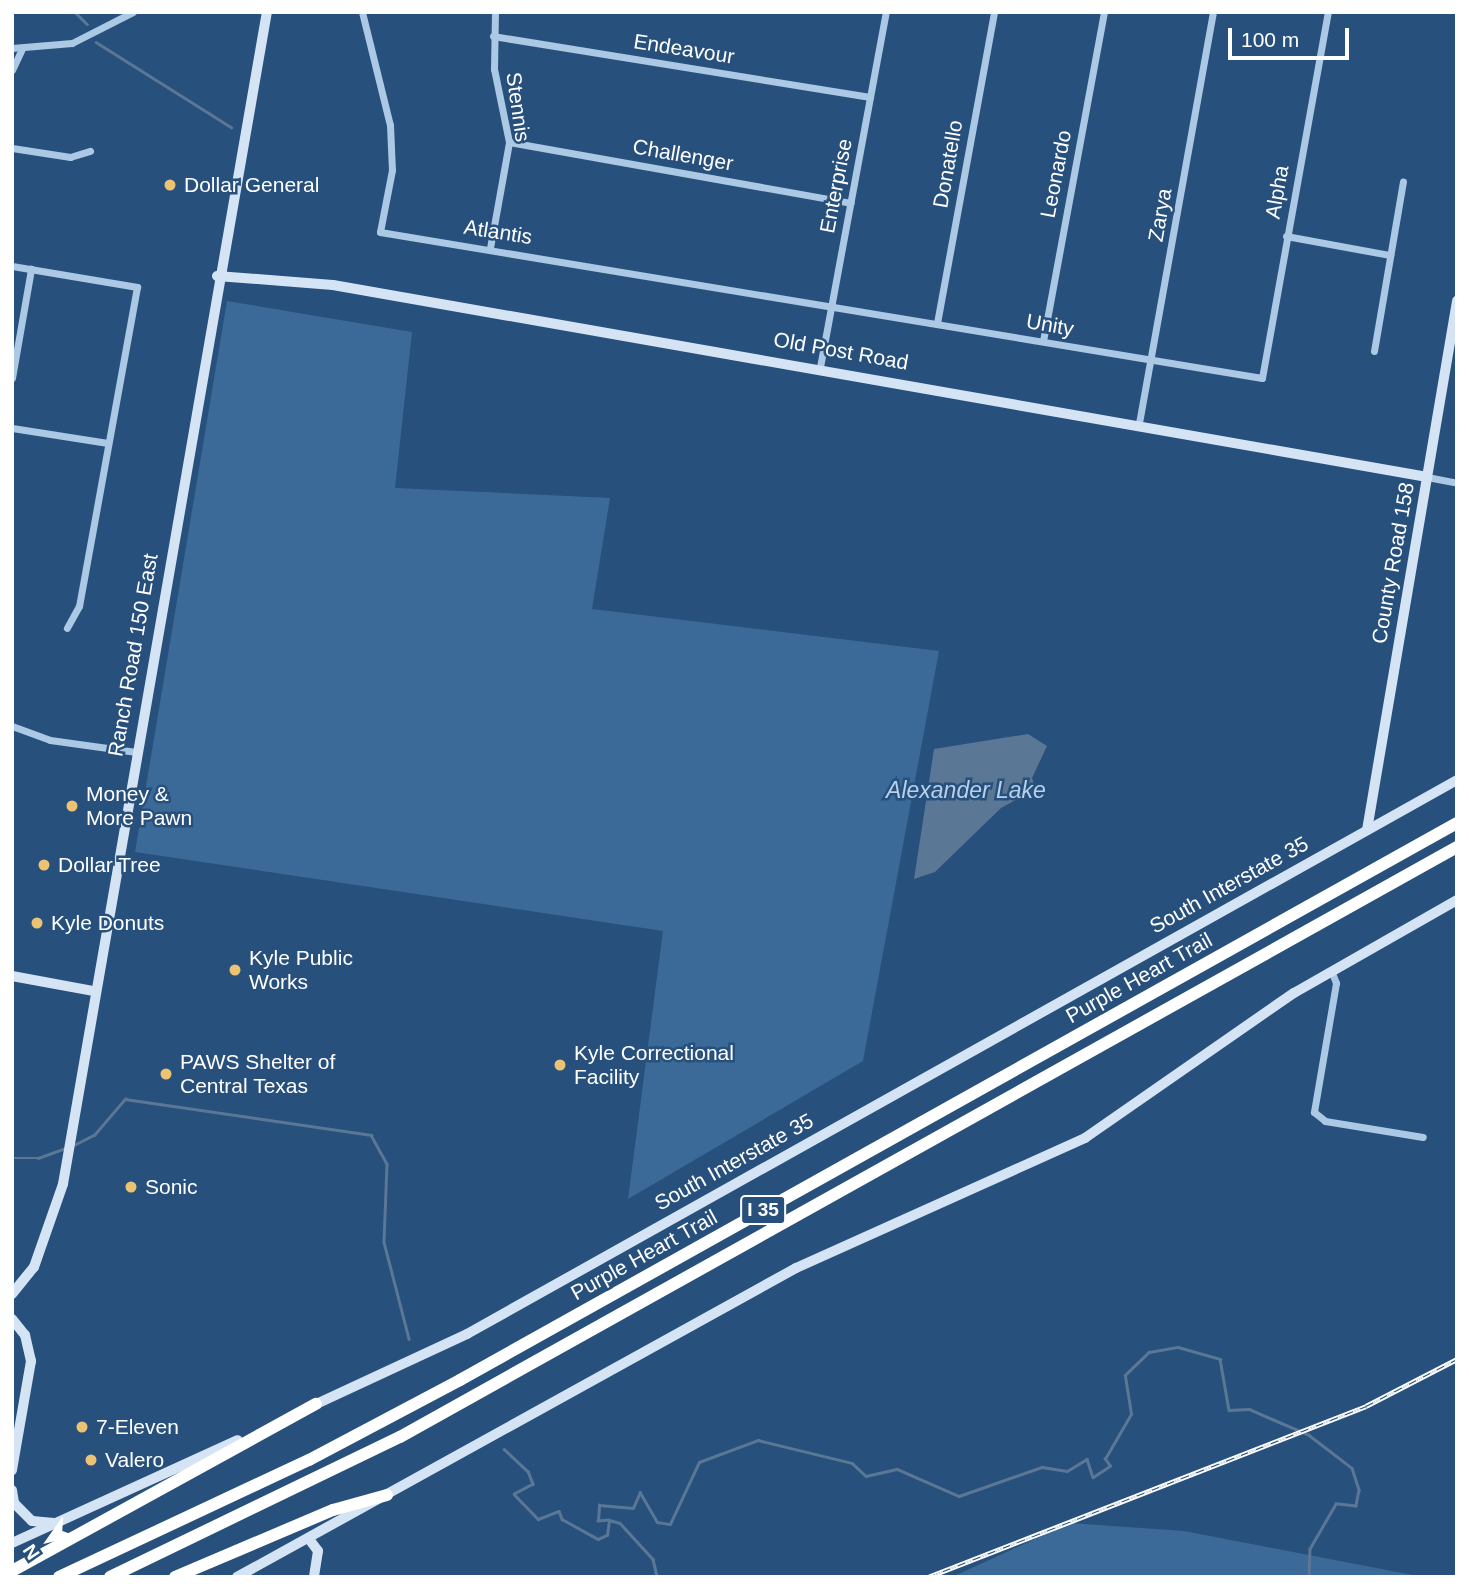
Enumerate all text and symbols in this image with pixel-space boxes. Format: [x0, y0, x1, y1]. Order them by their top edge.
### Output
scale bar [1231, 14, 1352, 58]
text: 100 m [1241, 28, 1299, 51]
street label: Endeavour [632, 29, 736, 69]
street label: Stennis [501, 71, 535, 143]
street label: Donatello [928, 118, 968, 210]
street label: Leonardo [1035, 128, 1077, 220]
street label: Challenger [631, 134, 735, 176]
street label: Enterprise [815, 137, 857, 235]
street label: Alpha [1260, 163, 1294, 221]
place label: Dollar General [184, 172, 319, 198]
marker: Dollar General [162, 177, 178, 193]
street label: Zarya [1143, 186, 1177, 244]
street label: Atlantis [462, 214, 534, 250]
street label: Unity [1024, 308, 1076, 342]
street label: Old Post Road [772, 327, 910, 375]
street label: County Road 158 [1366, 480, 1420, 646]
street label: Ranch Road 150 East [103, 552, 163, 758]
water label: Alexander Lake [886, 776, 1046, 804]
place label: Money & More Pawn [86, 781, 192, 831]
marker: Money & More Pawn [64, 798, 80, 814]
street label: South Interstate 35 [1145, 831, 1313, 939]
place label: Dollar Tree [58, 852, 161, 878]
marker: Dollar Tree [36, 857, 52, 873]
place label: Kyle Donuts [51, 910, 164, 936]
marker: Kyle Donuts [29, 915, 45, 931]
street label: Purple Heart Trail [1061, 927, 1217, 1029]
place label: Kyle Public Works [249, 945, 353, 995]
marker: Kyle Public Works [227, 962, 243, 978]
place label: Kyle Correctional Facility [574, 1040, 734, 1090]
place label: PAWS Shelter of Central Texas [180, 1049, 335, 1099]
marker: Kyle Correctional Facility [552, 1057, 568, 1073]
marker: PAWS Shelter of Central Texas [158, 1066, 174, 1082]
street label: South Interstate 35 [650, 1108, 818, 1216]
place label: Sonic [145, 1174, 198, 1200]
marker: Sonic [123, 1179, 139, 1195]
road number: I 35 [738, 1194, 788, 1226]
street label: Purple Heart Trail [566, 1204, 722, 1306]
place label: 7-Eleven [96, 1414, 179, 1440]
marker: 7-Eleven [74, 1419, 90, 1435]
place label: Valero [105, 1447, 164, 1473]
marker: Valero [83, 1452, 99, 1468]
north arrow [14, 1505, 84, 1575]
text: N [19, 1540, 44, 1564]

